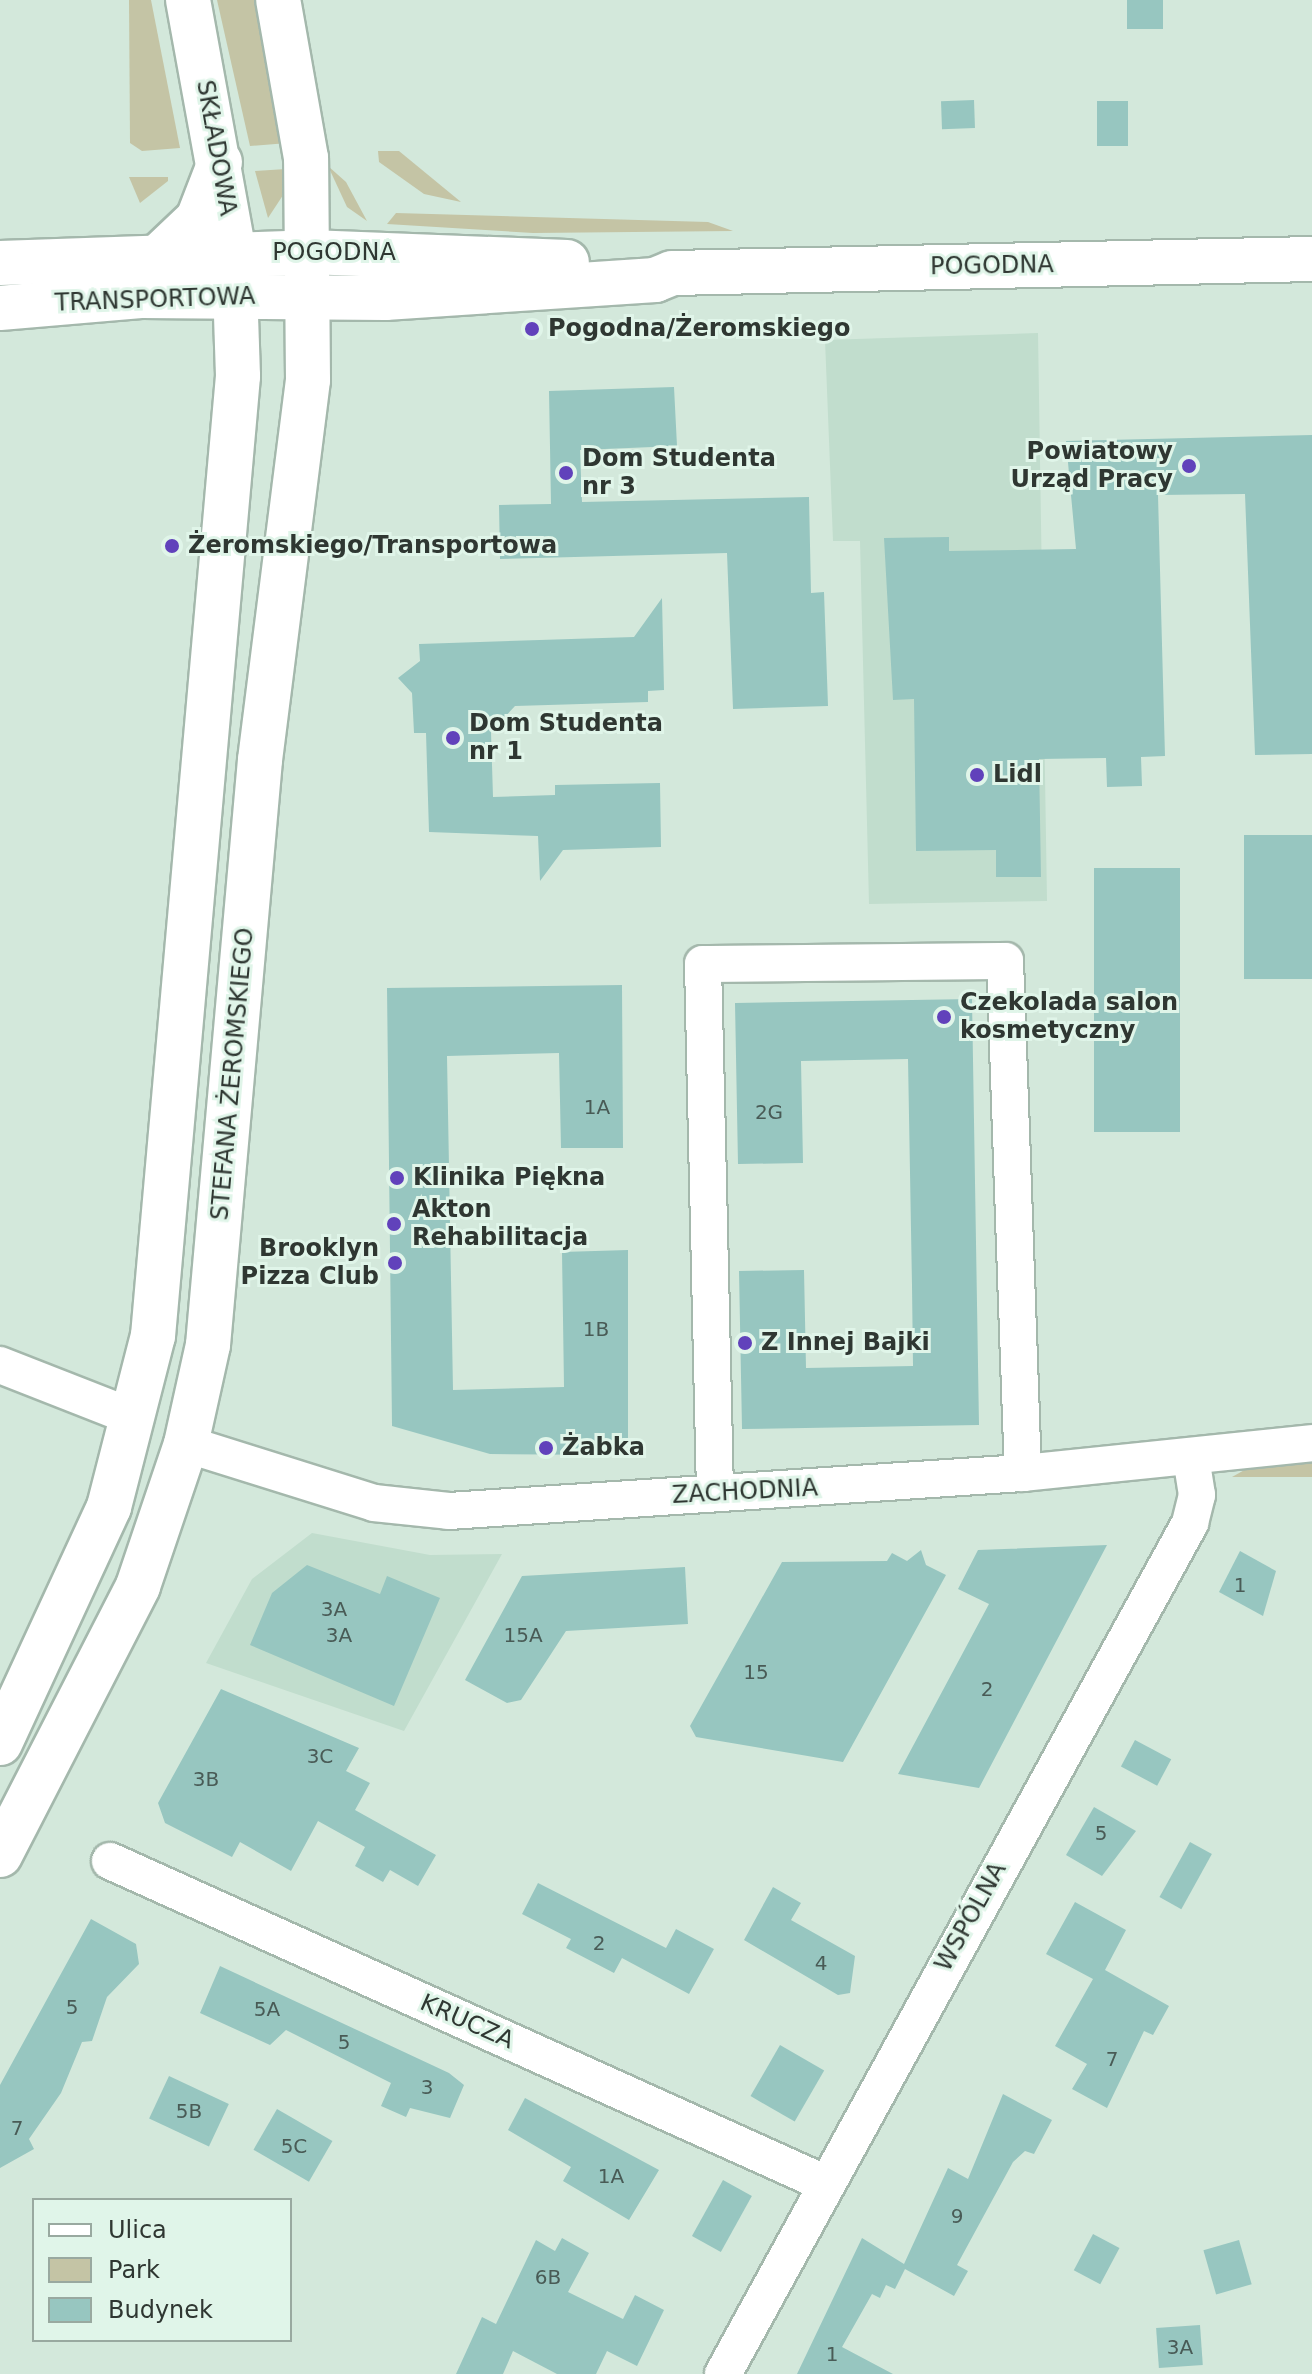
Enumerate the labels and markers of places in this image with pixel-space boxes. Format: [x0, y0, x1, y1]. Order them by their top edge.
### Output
place label: Pogodna/Żeromskiego [548, 315, 850, 343]
marker: Pogodna/Żeromskiego [523, 320, 541, 338]
place label: Powiatowy Urząd Pracy [1010, 438, 1173, 494]
place label: Dom Studenta nr 3 [582, 445, 776, 501]
marker: Powiatowy Urząd Pracy [1180, 457, 1198, 475]
marker: Dom Studenta nr 3 [557, 464, 575, 482]
place label: Żeromskiego/Transportowa [188, 532, 557, 560]
marker: Żeromskiego/Transportowa [163, 537, 181, 555]
place label: Dom Studenta nr 1 [469, 710, 663, 766]
marker: Dom Studenta nr 1 [444, 729, 462, 747]
place label: Lidl [993, 761, 1042, 789]
marker: Lidl [968, 766, 986, 784]
place label: Czekolada salon kosmetyczny [960, 989, 1178, 1045]
marker: Czekolada salon kosmetyczny [935, 1008, 953, 1026]
place label: Klinika Piękna [413, 1164, 605, 1192]
marker: Klinika Piękna [388, 1169, 406, 1187]
place label: Akton Rehabilitacja [412, 1196, 588, 1252]
marker: Akton Rehabilitacja [383, 1213, 405, 1235]
place label: Brooklyn Pizza Club [241, 1235, 379, 1291]
marker: Brooklyn Pizza Club [386, 1254, 404, 1272]
place label: Z Innej Bajki [761, 1329, 930, 1357]
marker: Z Innej Bajki [736, 1334, 754, 1352]
place label: Żabka [562, 1434, 645, 1462]
marker: Żabka [537, 1439, 555, 1457]

